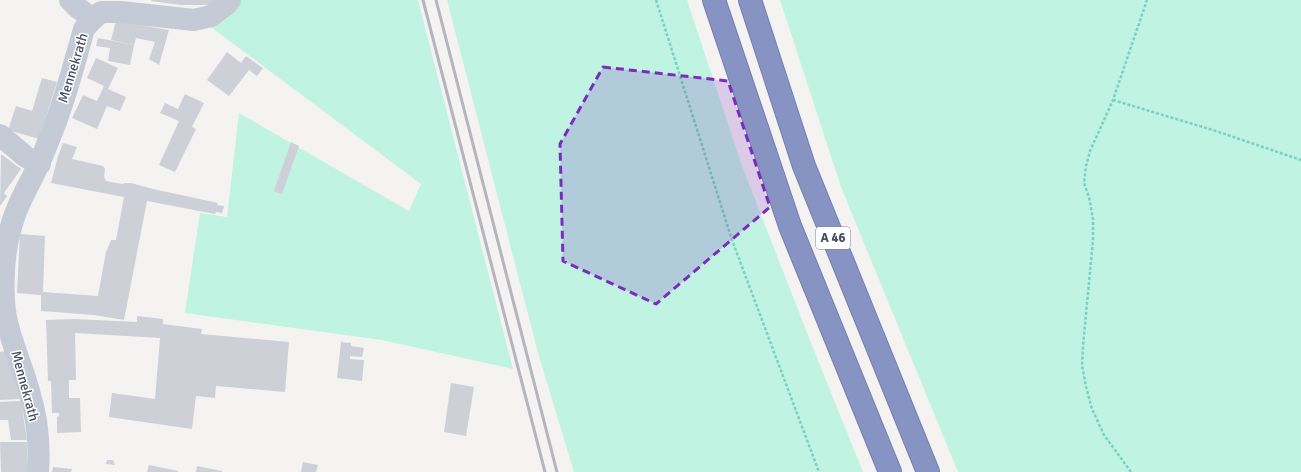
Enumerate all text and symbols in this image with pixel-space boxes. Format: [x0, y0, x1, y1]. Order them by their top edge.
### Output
street label: Mennekrath [54, 31, 92, 105]
road number: A 46 [816, 227, 850, 249]
street label: Mennekrath [7, 349, 43, 423]

